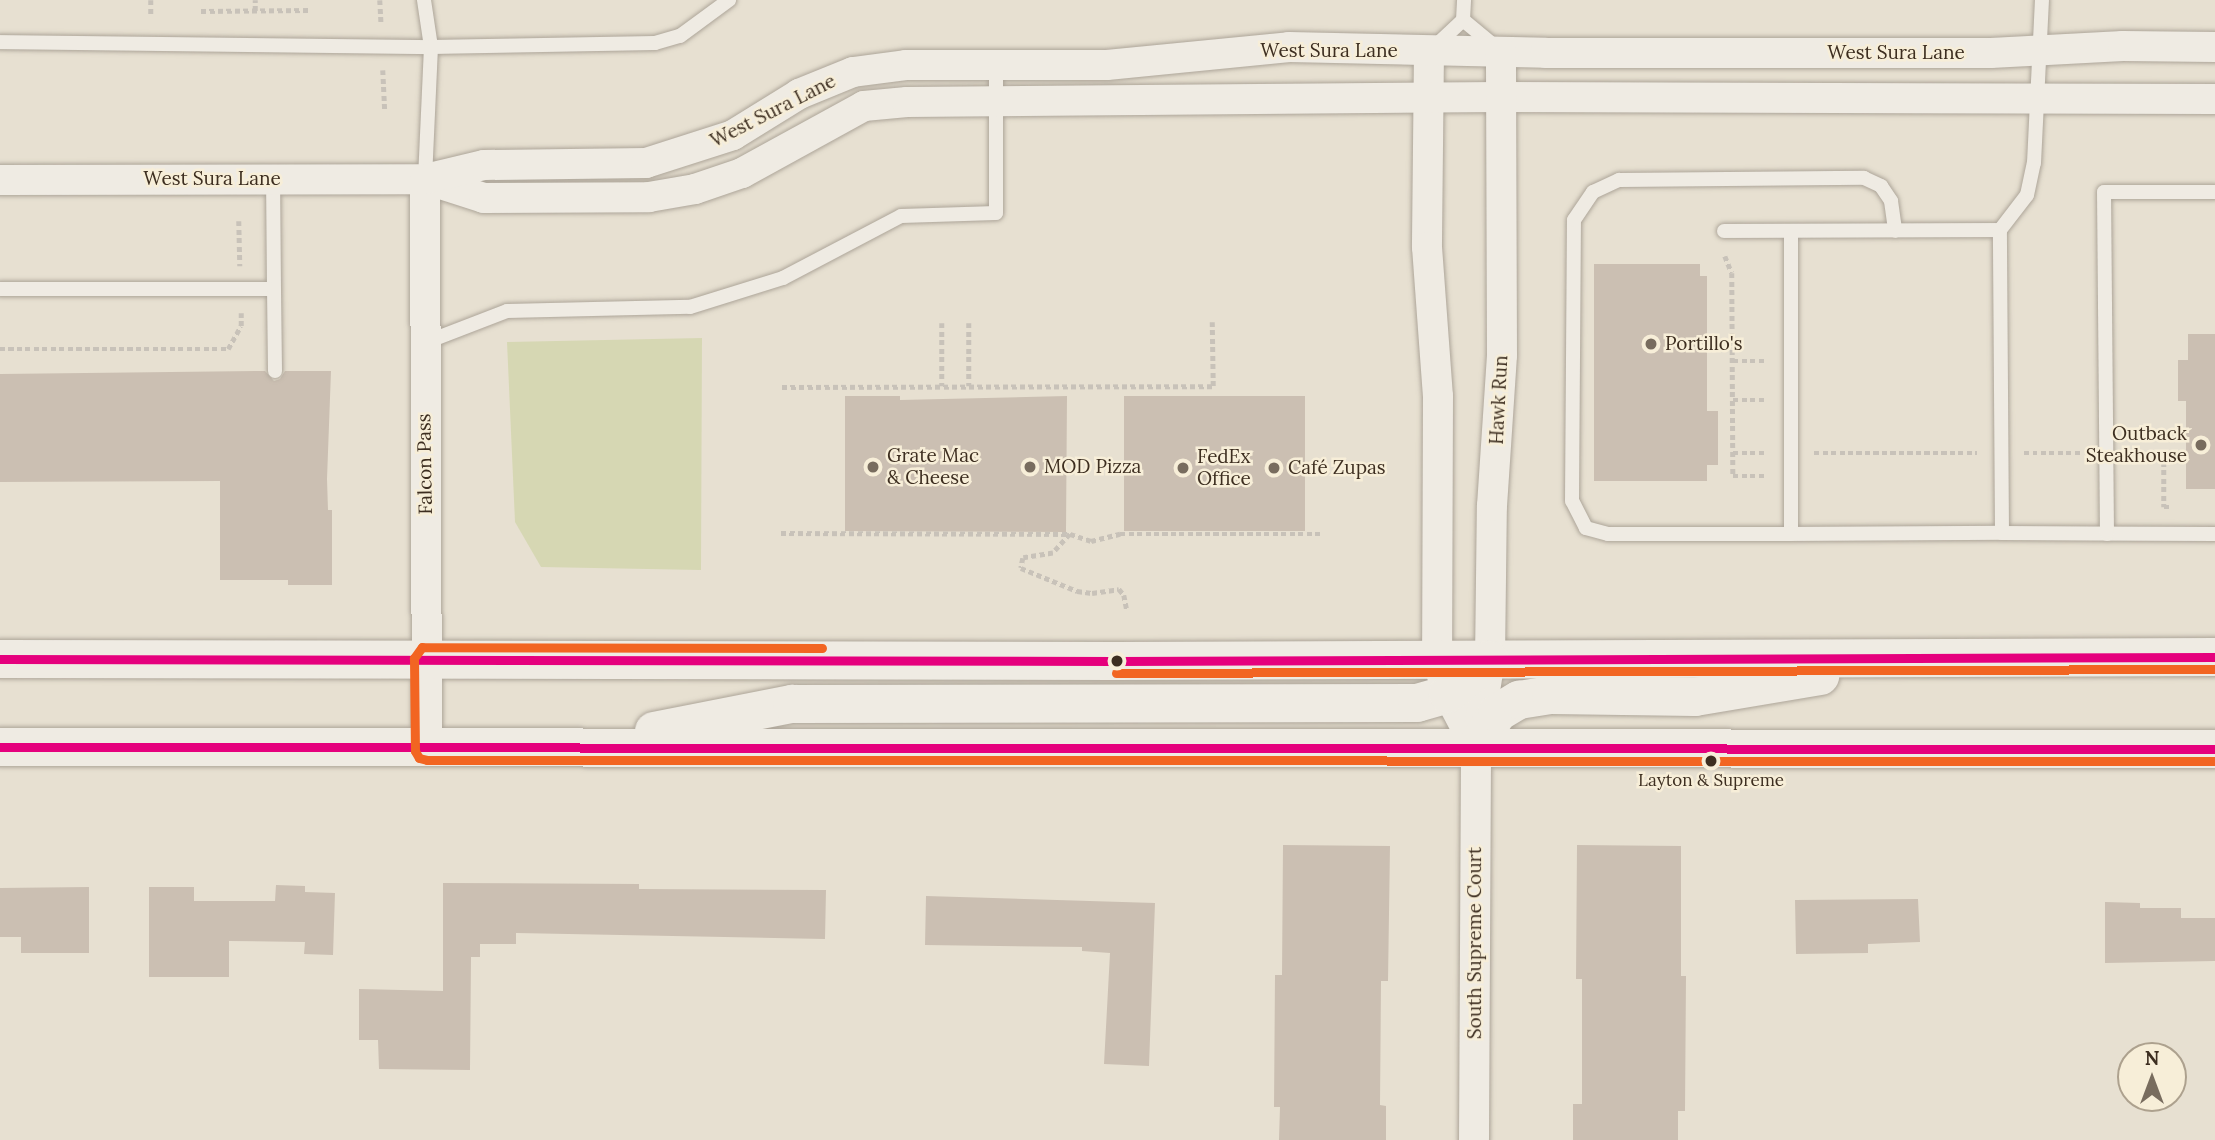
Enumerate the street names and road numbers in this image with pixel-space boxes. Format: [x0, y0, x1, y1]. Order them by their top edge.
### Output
street label: West Sura Lane [1260, 40, 1398, 62]
street label: West Sura Lane [1827, 42, 1965, 64]
street label: West Sura Lane [707, 70, 839, 152]
street label: West Sura Lane [143, 168, 281, 190]
street label: Hawk Run [1485, 355, 1513, 445]
street label: Falcon Pass [413, 413, 437, 515]
street label: South Supreme Court [1464, 847, 1486, 1039]

